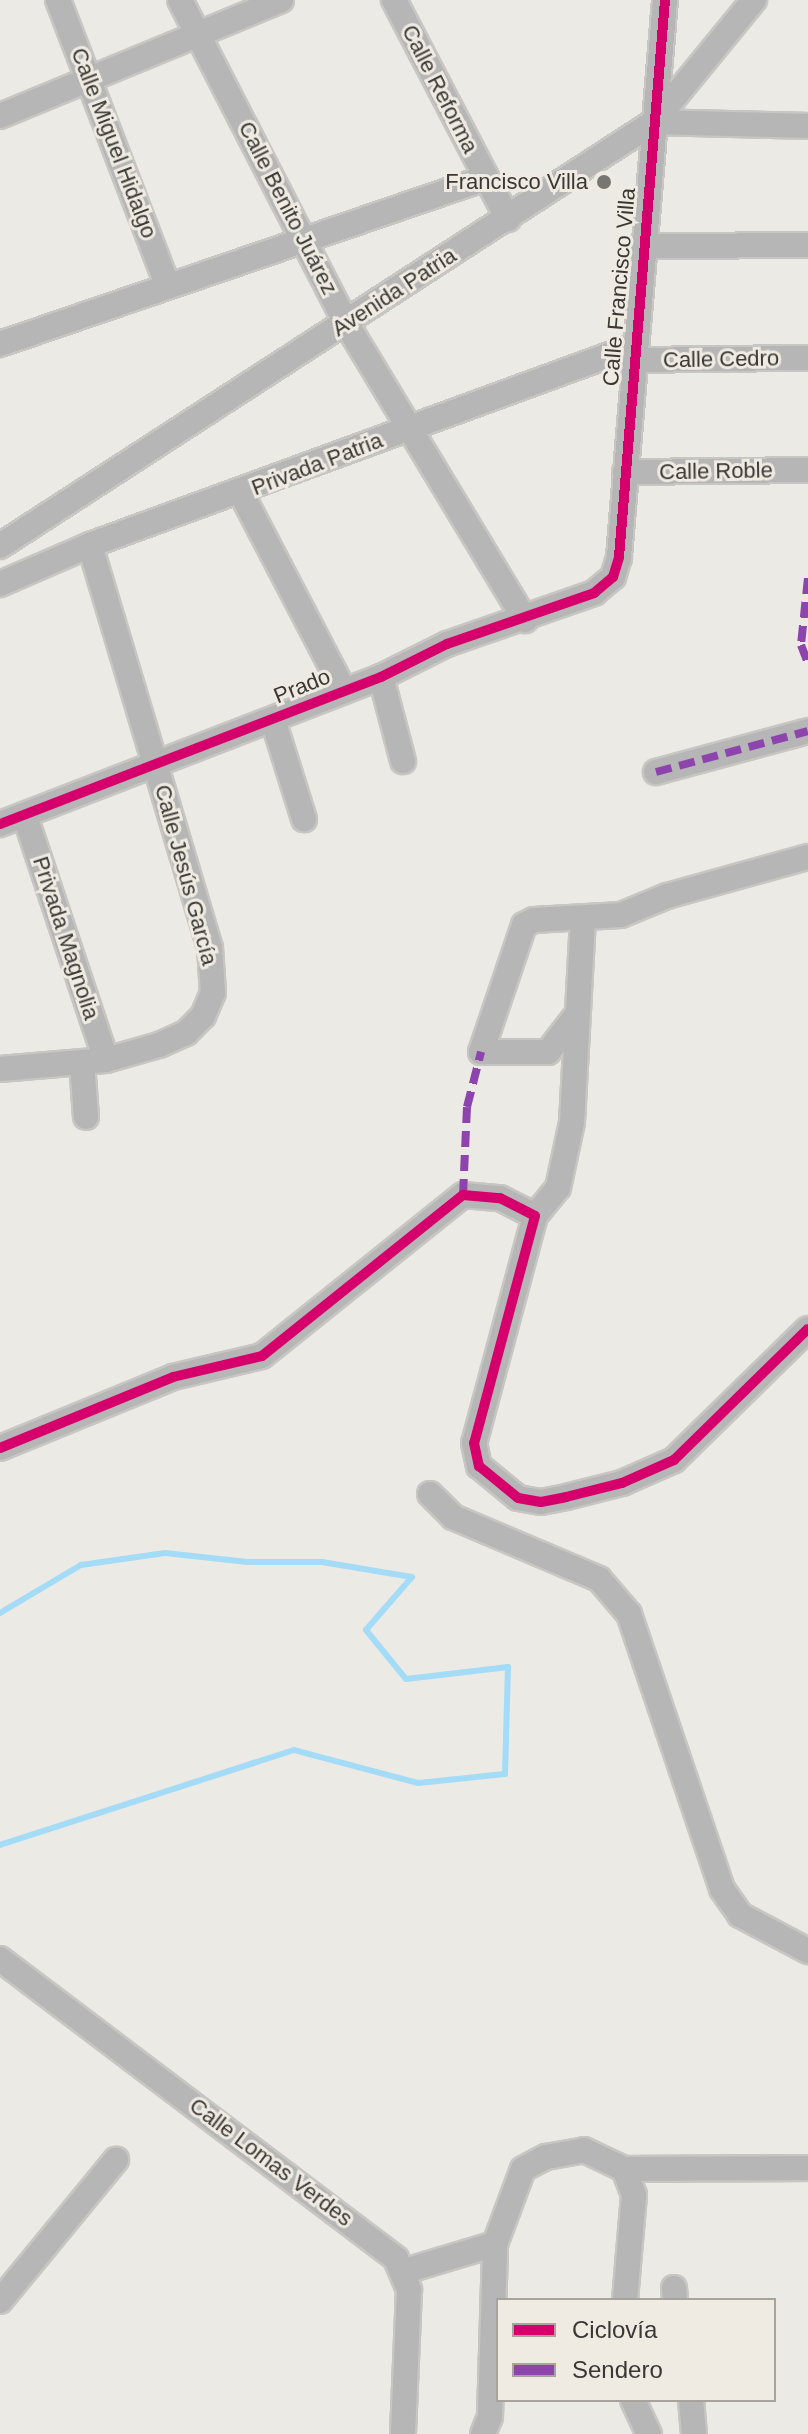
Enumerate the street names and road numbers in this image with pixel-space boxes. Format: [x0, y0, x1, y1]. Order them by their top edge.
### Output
street label: Calle Reforma [396, 20, 484, 158]
street label: Calle Miguel Hidalgo [66, 44, 162, 242]
street label: Calle Benito Juárez [233, 117, 343, 299]
street label: Calle Francisco Villa [597, 187, 641, 387]
street label: Avenida Patria [327, 242, 461, 342]
street label: Calle Cedro [663, 345, 779, 373]
street label: Privada Patria [248, 427, 386, 501]
street label: Calle Roble [659, 457, 773, 485]
street label: Prado [270, 663, 334, 709]
street label: Calle Jesús García [149, 782, 223, 968]
street label: Privada Magnolia [27, 853, 105, 1023]
street label: Calle Lomas Verdes [184, 2092, 358, 2232]

